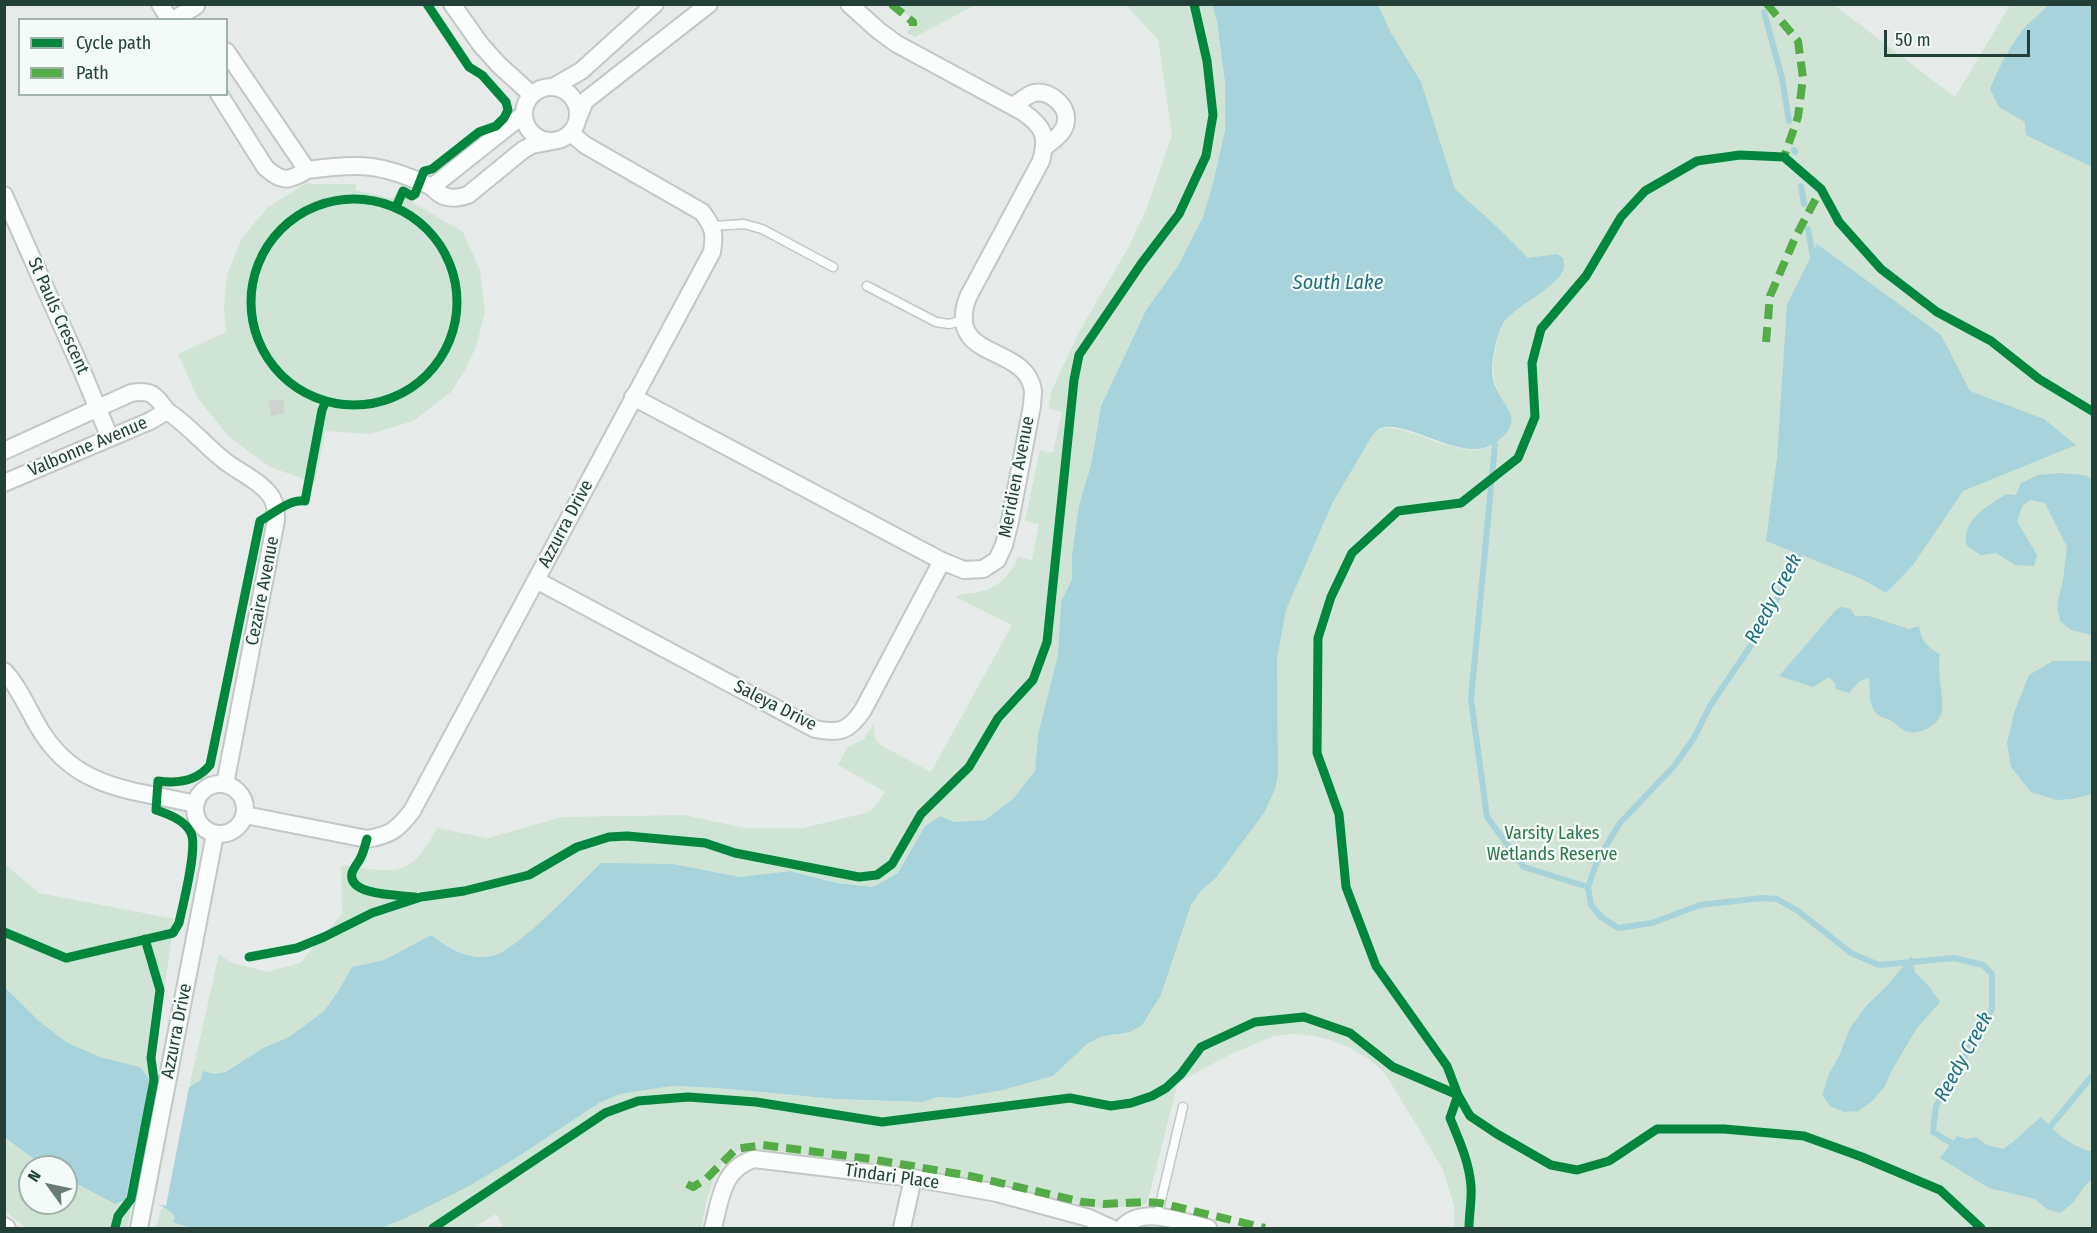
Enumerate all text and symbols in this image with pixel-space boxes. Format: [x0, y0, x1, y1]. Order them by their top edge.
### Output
legend [18, 18, 228, 96]
scale bar [1887, 18, 2032, 56]
text: 50 m [1895, 29, 1931, 51]
text: Cycle path [76, 32, 151, 54]
text: Path [76, 62, 109, 84]
street label: St Pauls Crescent [23, 254, 93, 378]
water label: South Lake [1293, 271, 1383, 295]
street label: Valbonne Avenue [25, 412, 151, 482]
street label: Meridien Avenue [995, 414, 1039, 540]
street label: Azzurra Drive [534, 476, 598, 572]
street label: Cezaire Avenue [242, 535, 284, 647]
water label: Reedy Creek [1740, 550, 1808, 648]
street label: Saleya Drive [730, 676, 820, 736]
park label: Varsity Lakes Wetlands Reserve [1487, 823, 1617, 866]
street label: Azzurra Drive [157, 982, 197, 1080]
water label: Reedy Creek [1930, 1008, 1998, 1106]
north arrow [18, 1155, 78, 1215]
street label: Tindari Place [844, 1160, 940, 1194]
text: N [24, 1167, 45, 1185]

